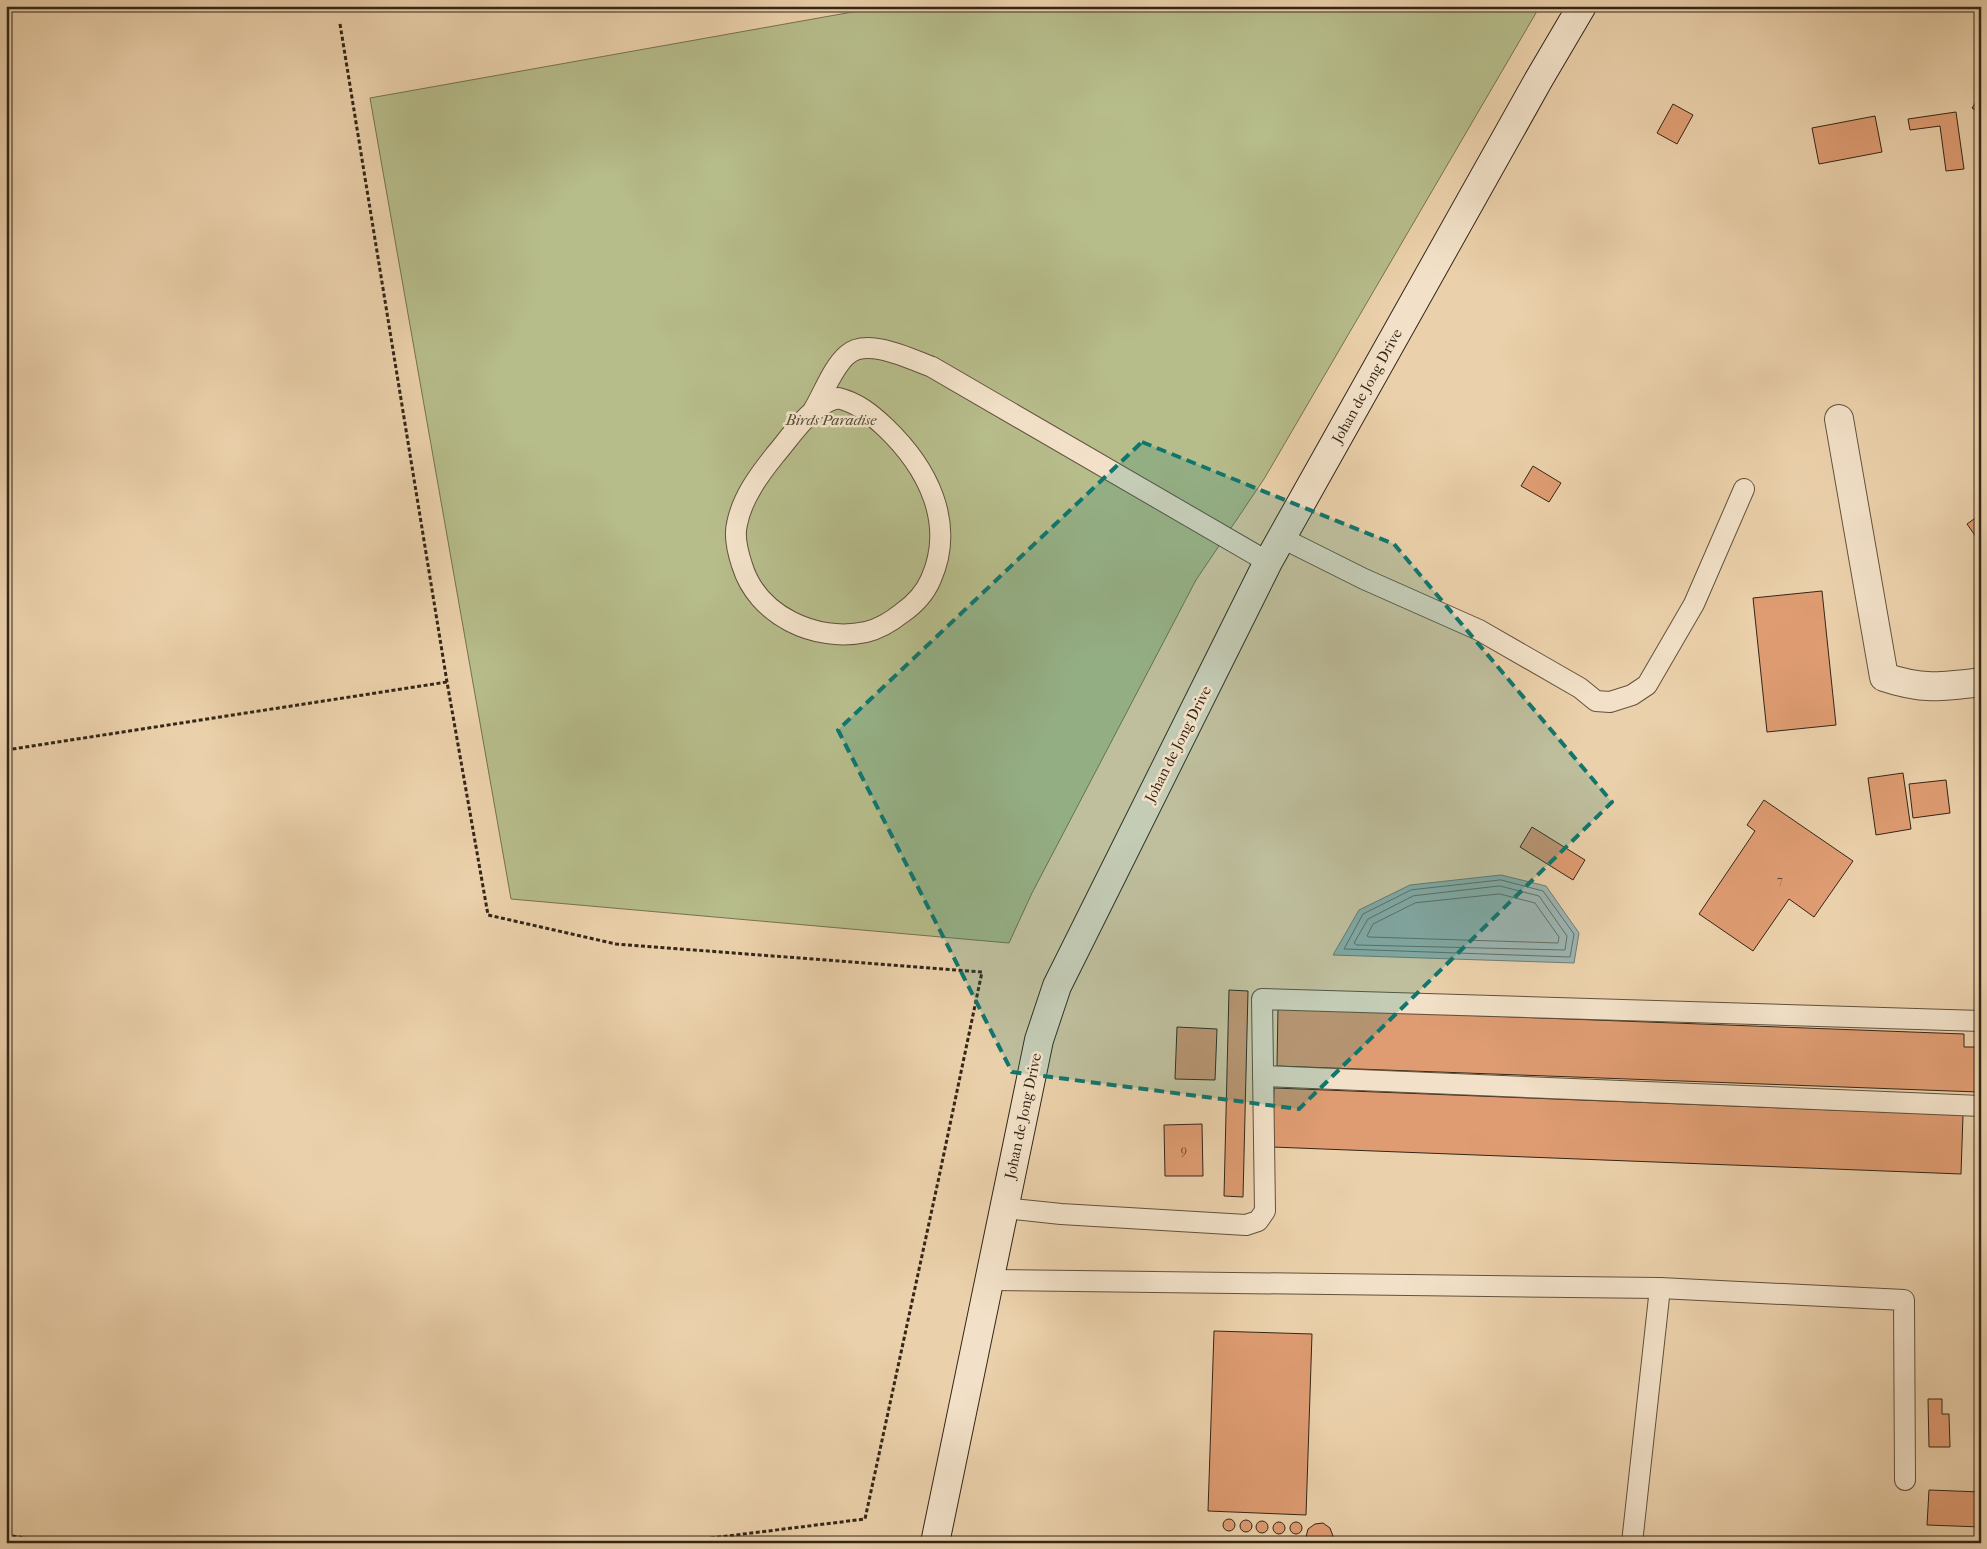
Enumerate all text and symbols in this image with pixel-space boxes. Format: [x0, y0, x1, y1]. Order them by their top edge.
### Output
street label: Johan de Jong Drive [1328, 325, 1406, 447]
park label: Birds Paradise [785, 411, 877, 429]
street label: Johan de Jong Drive [1140, 682, 1215, 806]
house number: 7 [1777, 873, 1783, 887]
street label: Johan de Jong Drive [1001, 1051, 1045, 1182]
house number: 9 [1181, 1143, 1187, 1157]

